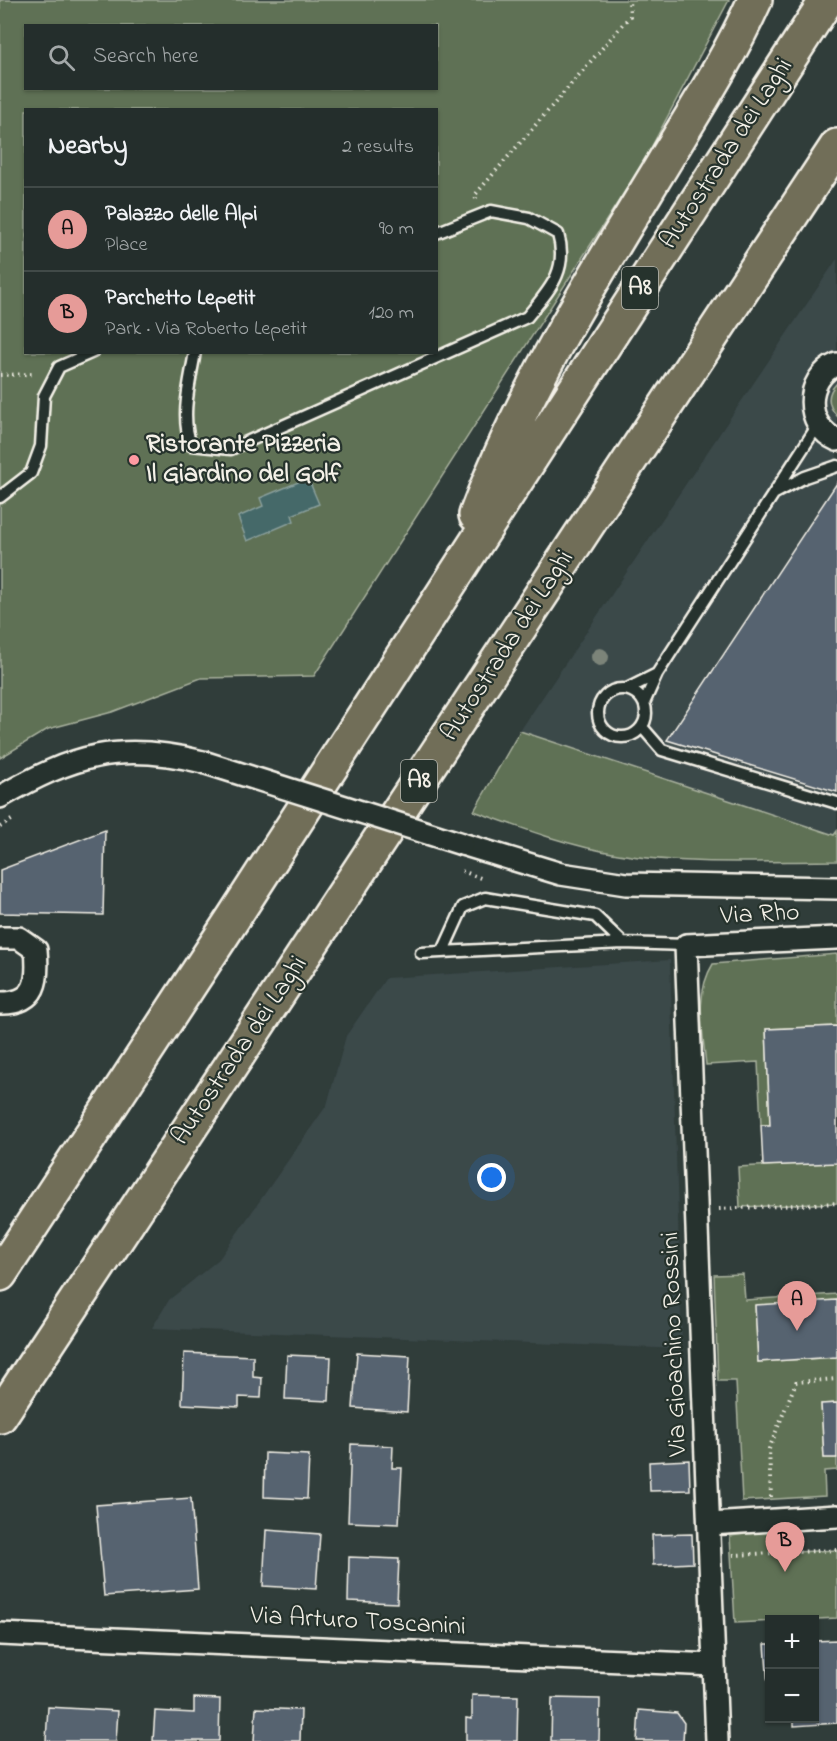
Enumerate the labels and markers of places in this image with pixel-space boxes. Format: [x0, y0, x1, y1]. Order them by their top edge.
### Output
place label: Ristorante Pizzeria Il Giardino del Golf [146, 426, 342, 494]
marker: Ristorante Pizzeria Il Giardino del Golf [127, 453, 141, 467]
pin: A [778, 1282, 816, 1331]
pin: B [766, 1522, 804, 1572]

